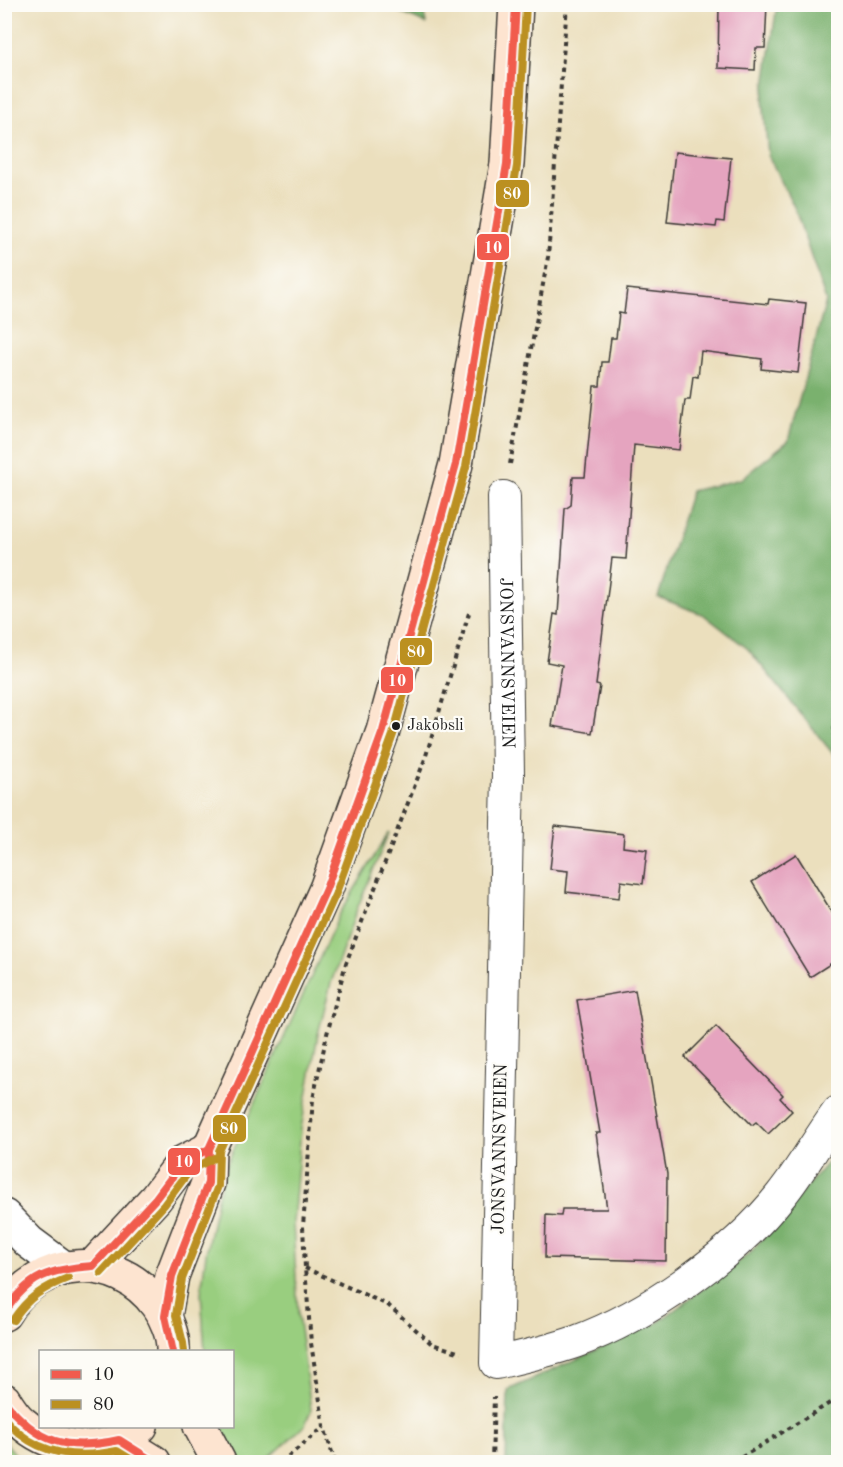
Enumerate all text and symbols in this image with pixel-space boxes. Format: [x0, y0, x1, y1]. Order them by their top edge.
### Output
line badge: 80 [495, 179, 530, 208]
text: 80 [503, 187, 521, 203]
line badge: 10 [476, 233, 510, 261]
text: 10 [484, 241, 502, 257]
street label: JONSVANNSVEIEN [496, 577, 517, 749]
line badge: 80 [399, 637, 433, 666]
text: 80 [407, 645, 425, 661]
line badge: 10 [380, 666, 414, 694]
text: 10 [388, 674, 406, 690]
place label: Jakobsli [407, 718, 464, 734]
marker: Jakobsli [390, 720, 402, 732]
street label: JONSVANNSVEIEN [490, 1063, 510, 1235]
line badge: 80 [212, 1114, 247, 1143]
text: 80 [220, 1122, 238, 1138]
line badge: 10 [167, 1147, 201, 1176]
text: 10 [175, 1155, 193, 1171]
legend [39, 1350, 234, 1428]
text: 10 [93, 1366, 114, 1384]
text: 80 [93, 1396, 114, 1414]

